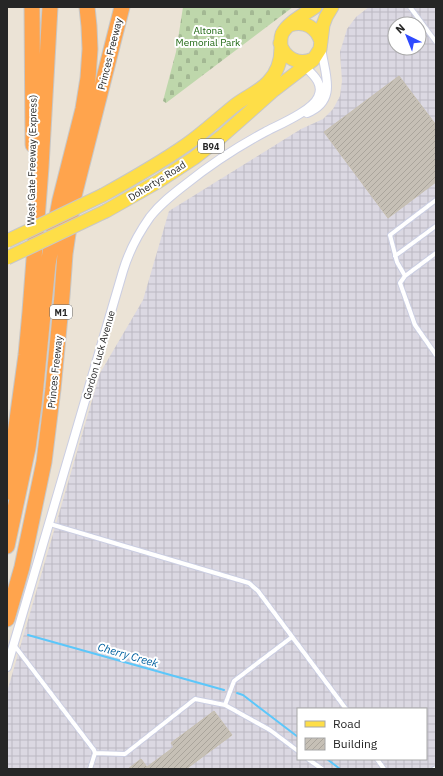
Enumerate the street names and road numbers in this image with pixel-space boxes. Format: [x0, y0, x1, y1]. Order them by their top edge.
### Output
street label: Princes Freeway [95, 17, 125, 91]
street label: West Gate Freeway (Express) [24, 94, 40, 226]
road number: B94 [198, 139, 224, 153]
street label: Dohertys Road [126, 158, 188, 204]
road number: M1 [50, 305, 72, 319]
street label: Gordon Luck Avenue [80, 308, 118, 401]
street label: Princes Freeway [45, 335, 65, 409]

